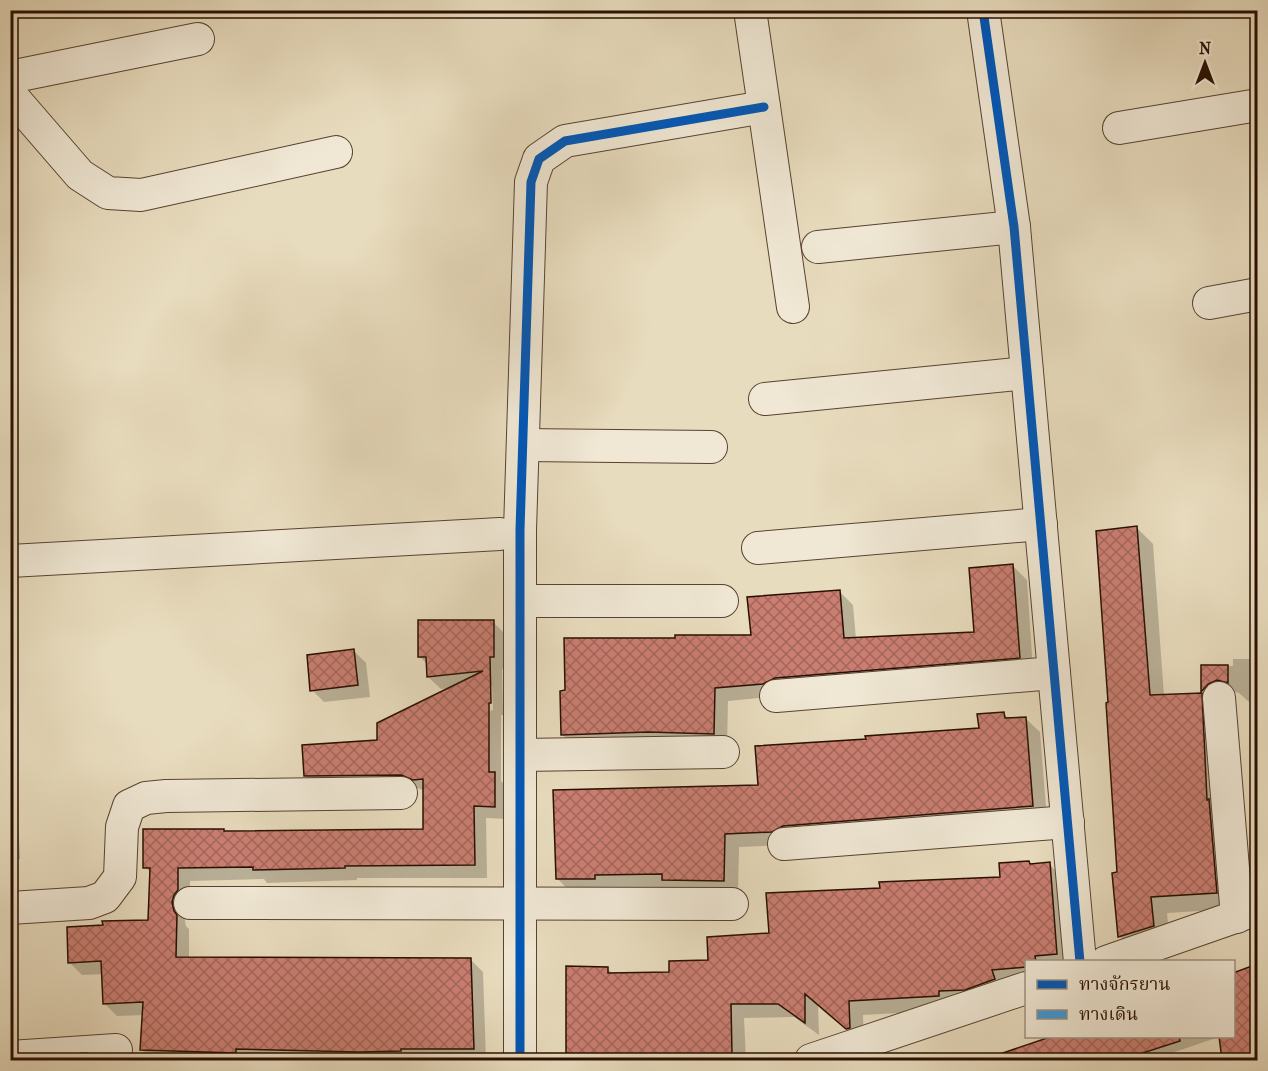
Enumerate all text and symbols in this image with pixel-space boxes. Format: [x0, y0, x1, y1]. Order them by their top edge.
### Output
north arrow [1175, 33, 1235, 93]
text: N [1199, 39, 1212, 58]
legend [1025, 960, 1235, 1038]
text: ทางจักรยาน [1079, 974, 1170, 995]
text: ทางเดิน [1079, 1004, 1138, 1025]

